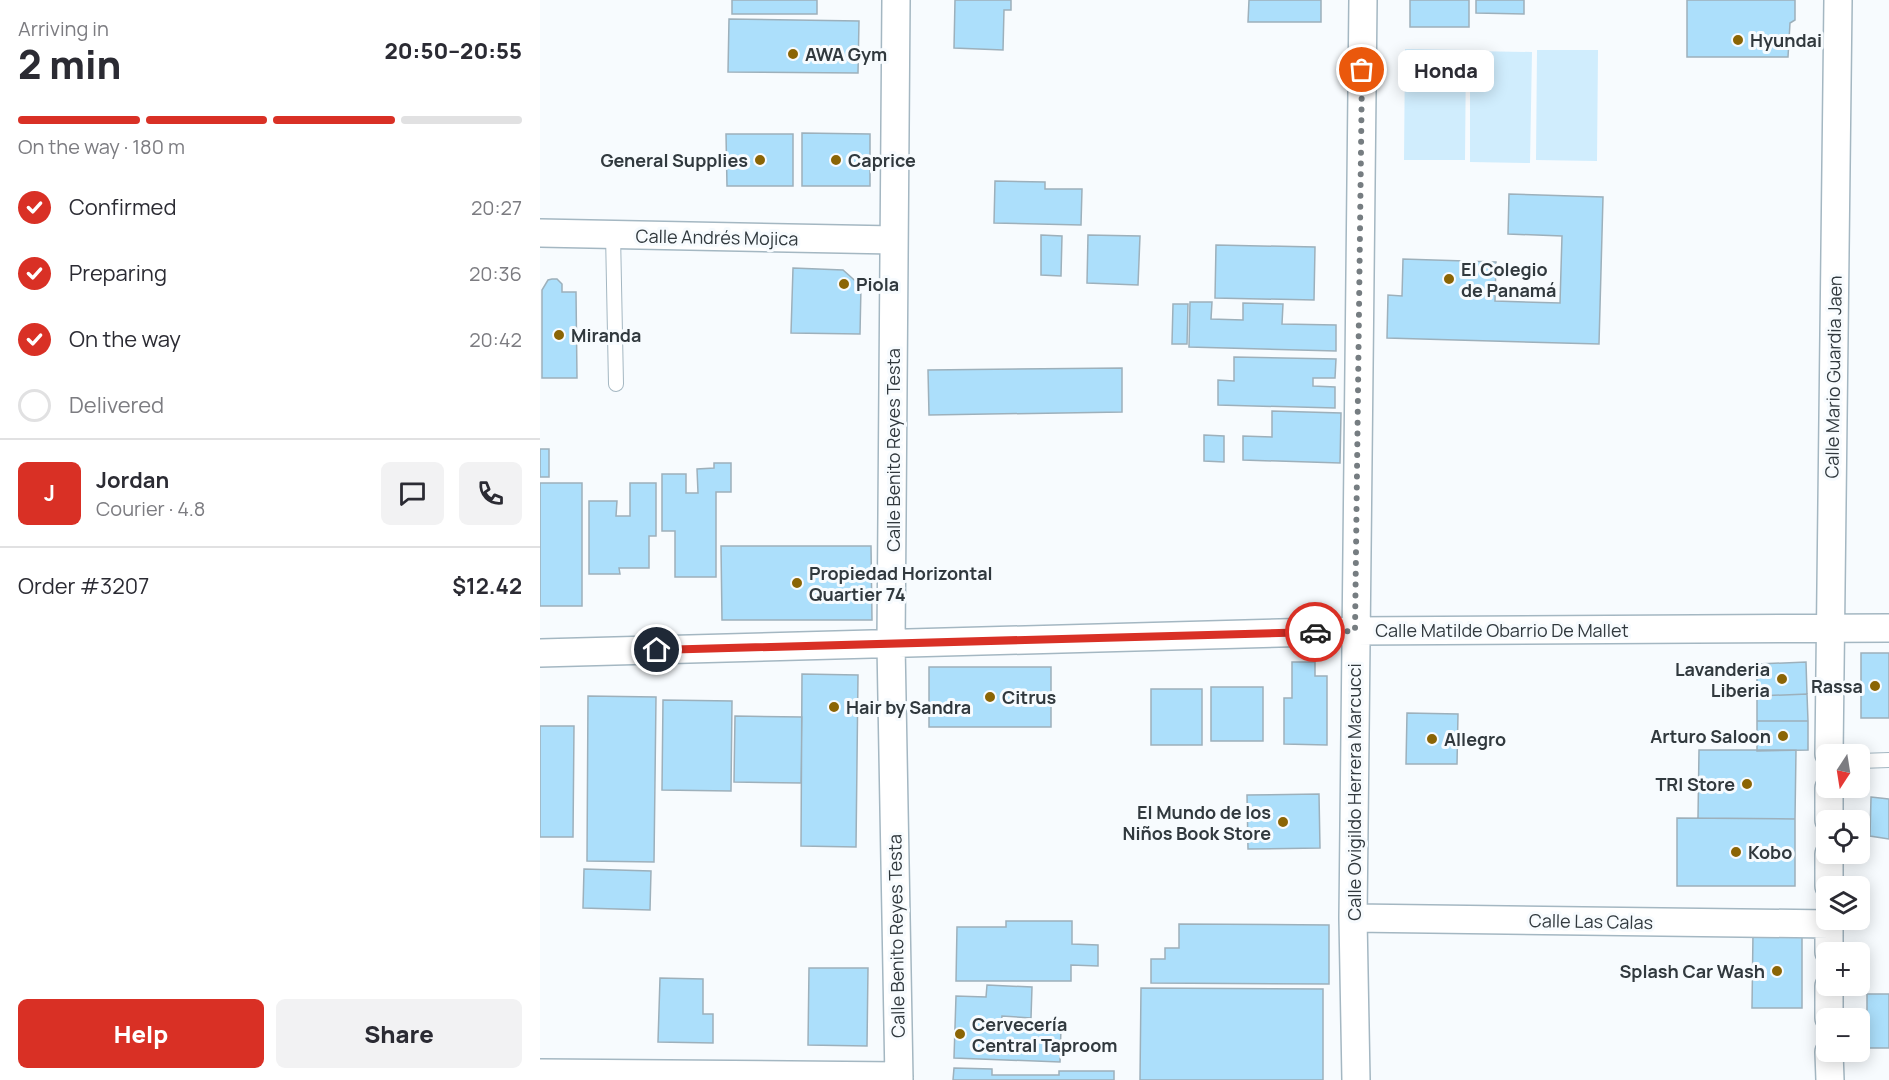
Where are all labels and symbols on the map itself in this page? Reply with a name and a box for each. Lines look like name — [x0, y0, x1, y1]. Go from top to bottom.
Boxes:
place label: Hyundai — [1750, 28, 1822, 52]
marker: Hyundai — [1731, 33, 1745, 47]
place label: AWA Gym — [805, 42, 887, 66]
pin — [1336, 44, 1387, 95]
marker: AWA Gym — [786, 47, 800, 61]
callout: Honda — [1398, 49, 1494, 91]
place label: General Supplies — [600, 148, 748, 172]
place label: Caprice — [848, 148, 916, 172]
marker: General Supplies — [753, 153, 767, 167]
marker: Caprice — [829, 153, 843, 167]
street label: Calle Andrés Mojica — [636, 224, 798, 250]
place label: El Colegio de Panamá — [1461, 257, 1556, 302]
place label: Piola — [856, 272, 899, 296]
marker: El Colegio de Panamá — [1442, 272, 1456, 286]
street label: Calle Mario Guardia Jaen — [1819, 275, 1847, 479]
marker: Piola — [837, 277, 851, 291]
place label: Miranda — [571, 323, 641, 347]
marker: Miranda — [552, 328, 566, 342]
street label: Calle Benito Reyes Testa — [881, 348, 905, 552]
place label: Propiedad Horizontal Quartier 74 — [809, 561, 993, 606]
marker: Propiedad Horizontal Quartier 74 — [790, 576, 804, 590]
courier — [1285, 602, 1345, 662]
street label: Calle Matilde Obarrio De Mallet — [1375, 618, 1629, 642]
pin — [631, 624, 682, 675]
place label: Lavanderia Liberia — [1675, 657, 1770, 702]
street label: Calle Ovigildo Herrera Marcucci — [1342, 663, 1366, 921]
marker: Lavanderia Liberia — [1775, 672, 1789, 686]
place label: Rassa — [1811, 674, 1863, 698]
marker: Rassa — [1868, 679, 1882, 693]
place label: Citrus — [1002, 685, 1057, 709]
marker: Citrus — [983, 690, 997, 704]
place label: Hair by Sandra — [846, 695, 971, 719]
marker: Hair by Sandra — [827, 700, 841, 714]
place label: Arturo Saloon — [1650, 724, 1771, 748]
place label: Allegro — [1444, 727, 1506, 751]
marker: Arturo Saloon — [1776, 729, 1790, 743]
marker: Allegro — [1425, 732, 1439, 746]
north arrow — [1816, 744, 1870, 798]
place label: TRI Store — [1655, 772, 1735, 796]
marker: TRI Store — [1740, 777, 1754, 791]
place label: El Mundo de los Niños Book Store — [1123, 800, 1271, 845]
marker: El Mundo de los Niños Book Store — [1276, 815, 1290, 829]
street label: Calle Benito Reyes Testa — [882, 834, 910, 1038]
place label: Kobo — [1748, 840, 1792, 864]
marker: Kobo — [1729, 845, 1743, 859]
street label: Calle Las Calas — [1529, 908, 1653, 934]
place label: Splash Car Wash — [1619, 959, 1765, 983]
marker: Splash Car Wash — [1770, 964, 1784, 978]
place label: Cervecería Central Taproom — [972, 1012, 1117, 1057]
marker: Cervecería Central Taproom — [953, 1027, 967, 1041]

